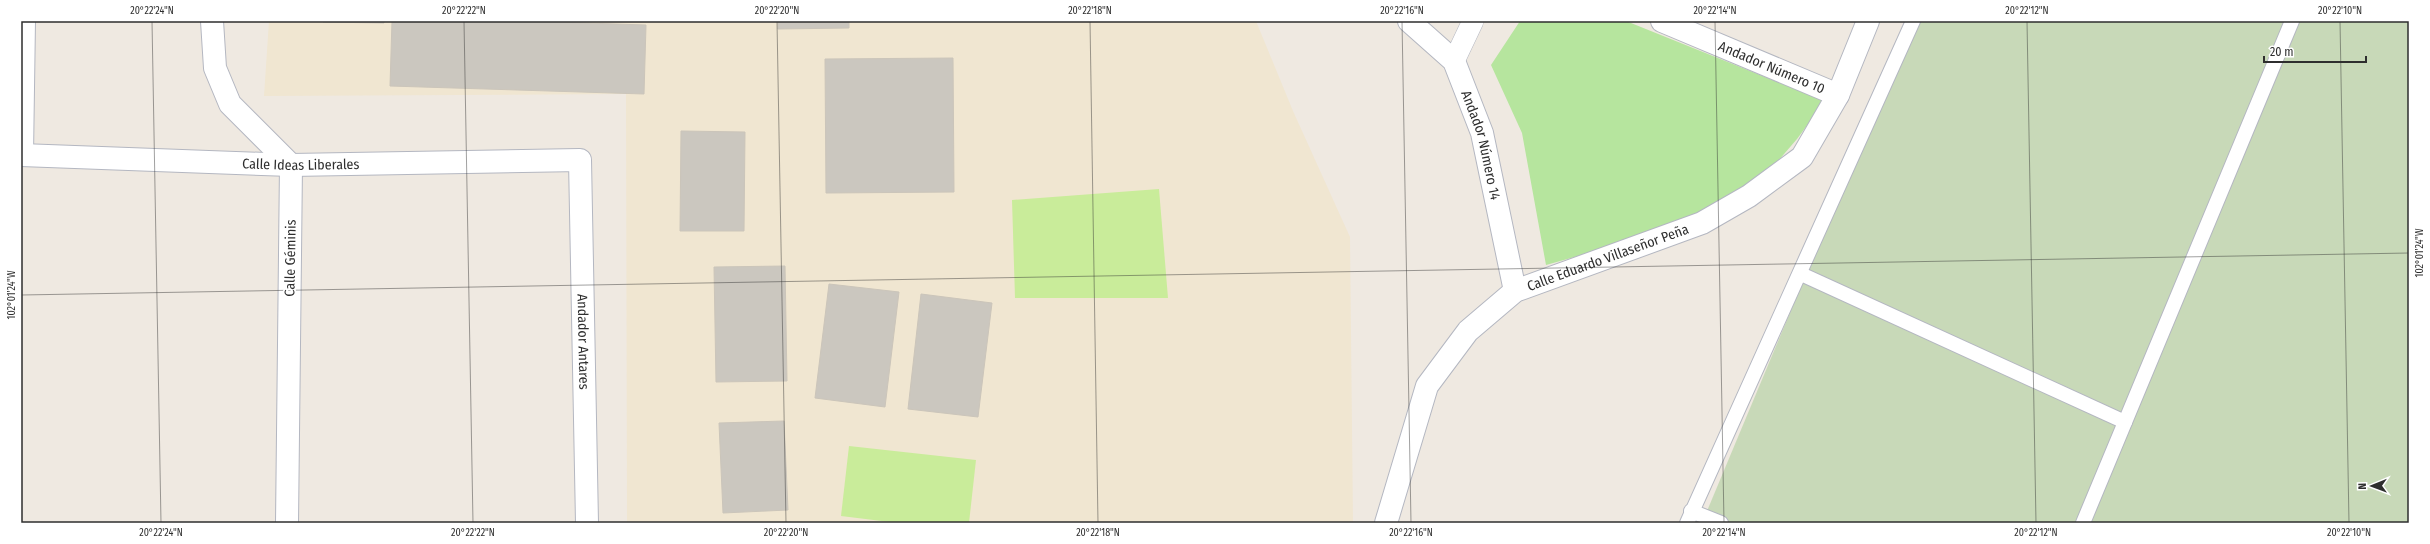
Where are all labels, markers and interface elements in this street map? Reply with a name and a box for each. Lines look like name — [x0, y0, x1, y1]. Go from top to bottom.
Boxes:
text: 20°22'24"N — [130, 5, 174, 17]
text: 20°22'22"N — [442, 5, 486, 17]
text: 20°22'20"N — [755, 5, 799, 17]
text: 20°22'18"N — [1068, 5, 1112, 17]
text: 20°22'16"N — [1380, 5, 1424, 17]
text: 20°22'14"N — [1693, 5, 1737, 17]
text: 20°22'12"N — [2005, 5, 2049, 17]
text: 20°22'10"N — [2318, 5, 2362, 17]
street label: Andador Número 10 — [1716, 38, 1827, 97]
scale bar — [2264, 38, 2366, 64]
text: 20 m — [2270, 45, 2294, 59]
street label: Andador Número 14 — [1457, 88, 1504, 202]
street label: Calle Ideas Liberales — [242, 155, 360, 174]
street label: Calle Géminis — [281, 219, 300, 297]
street label: Calle Eduardo Villaseñor Peña — [1525, 221, 1691, 295]
text: 102°01'24"W — [2414, 228, 2426, 277]
text: 102°01'24"W — [6, 270, 18, 319]
street label: Andador Antares — [574, 294, 592, 390]
north arrow — [2352, 466, 2392, 506]
text: N — [2356, 483, 2369, 490]
text: 20°22'24"N — [139, 527, 183, 539]
text: 20°22'22"N — [451, 527, 495, 539]
text: 20°22'20"N — [764, 527, 808, 539]
text: 20°22'18"N — [1076, 527, 1120, 539]
text: 20°22'16"N — [1389, 527, 1433, 539]
text: 20°22'14"N — [1702, 527, 1746, 539]
text: 20°22'12"N — [2014, 527, 2058, 539]
text: 20°22'10"N — [2327, 527, 2371, 539]

